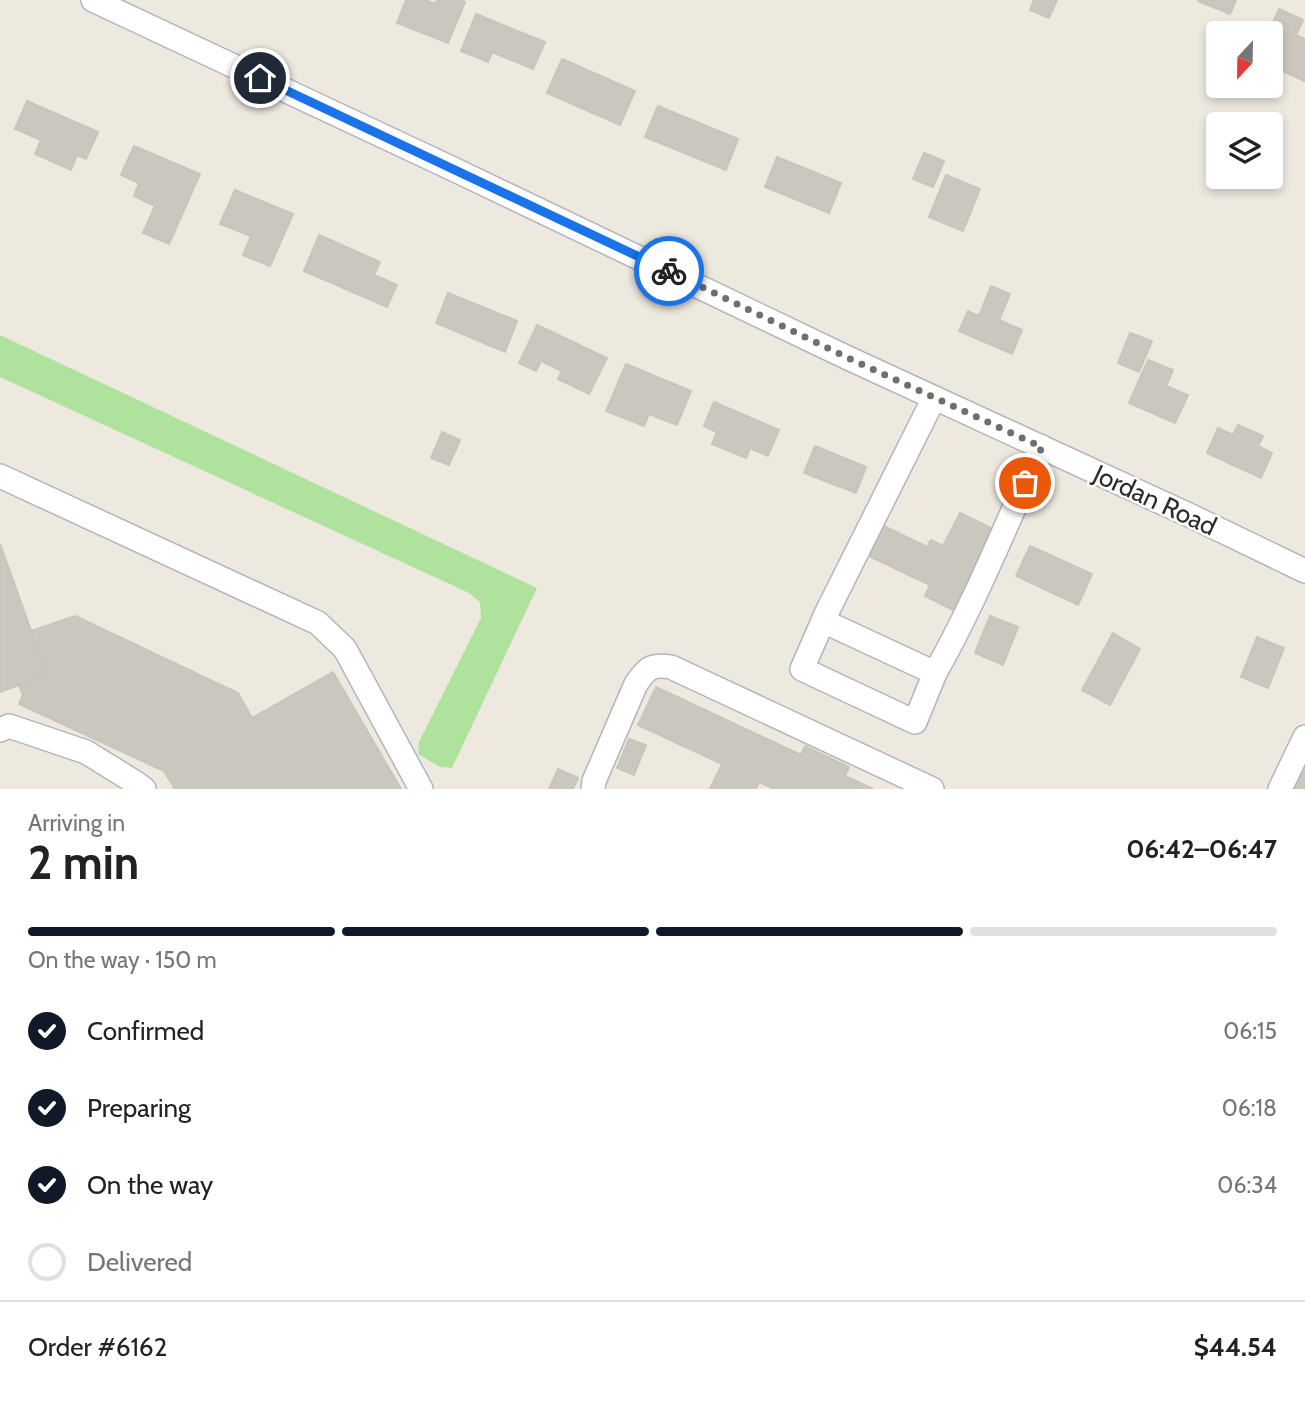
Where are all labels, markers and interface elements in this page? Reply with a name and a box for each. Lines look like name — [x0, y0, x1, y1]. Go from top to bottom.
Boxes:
north arrow — [1206, 21, 1283, 98]
map controls — [1206, 21, 1283, 189]
pin — [230, 48, 290, 108]
icon: home — [241, 59, 279, 97]
button: layers — [1206, 112, 1283, 189]
courier — [634, 236, 704, 306]
icon: bike — [650, 252, 688, 290]
pin — [995, 453, 1055, 513]
street label: Jordan Road — [1087, 457, 1222, 542]
icon: bag — [1006, 464, 1044, 502]
text: Arriving in — [28, 809, 125, 837]
text: 06:42–06:47 — [1126, 833, 1277, 865]
text: 2 min — [28, 835, 139, 891]
text: On the way · 150 m — [28, 946, 217, 974]
icon: check — [28, 1012, 66, 1050]
text: Confirmed — [87, 1015, 204, 1047]
text: 06:15 — [1223, 1017, 1277, 1045]
icon: check — [28, 1089, 66, 1127]
text: Preparing — [87, 1092, 191, 1124]
text: 06:18 — [1222, 1094, 1277, 1122]
icon: check — [28, 1166, 66, 1204]
text: On the way — [87, 1169, 213, 1201]
text: 06:34 — [1217, 1171, 1277, 1199]
text: Delivered — [87, 1246, 192, 1278]
text: Order #6162 — [28, 1331, 167, 1363]
text: $44.54 — [1194, 1331, 1277, 1363]

